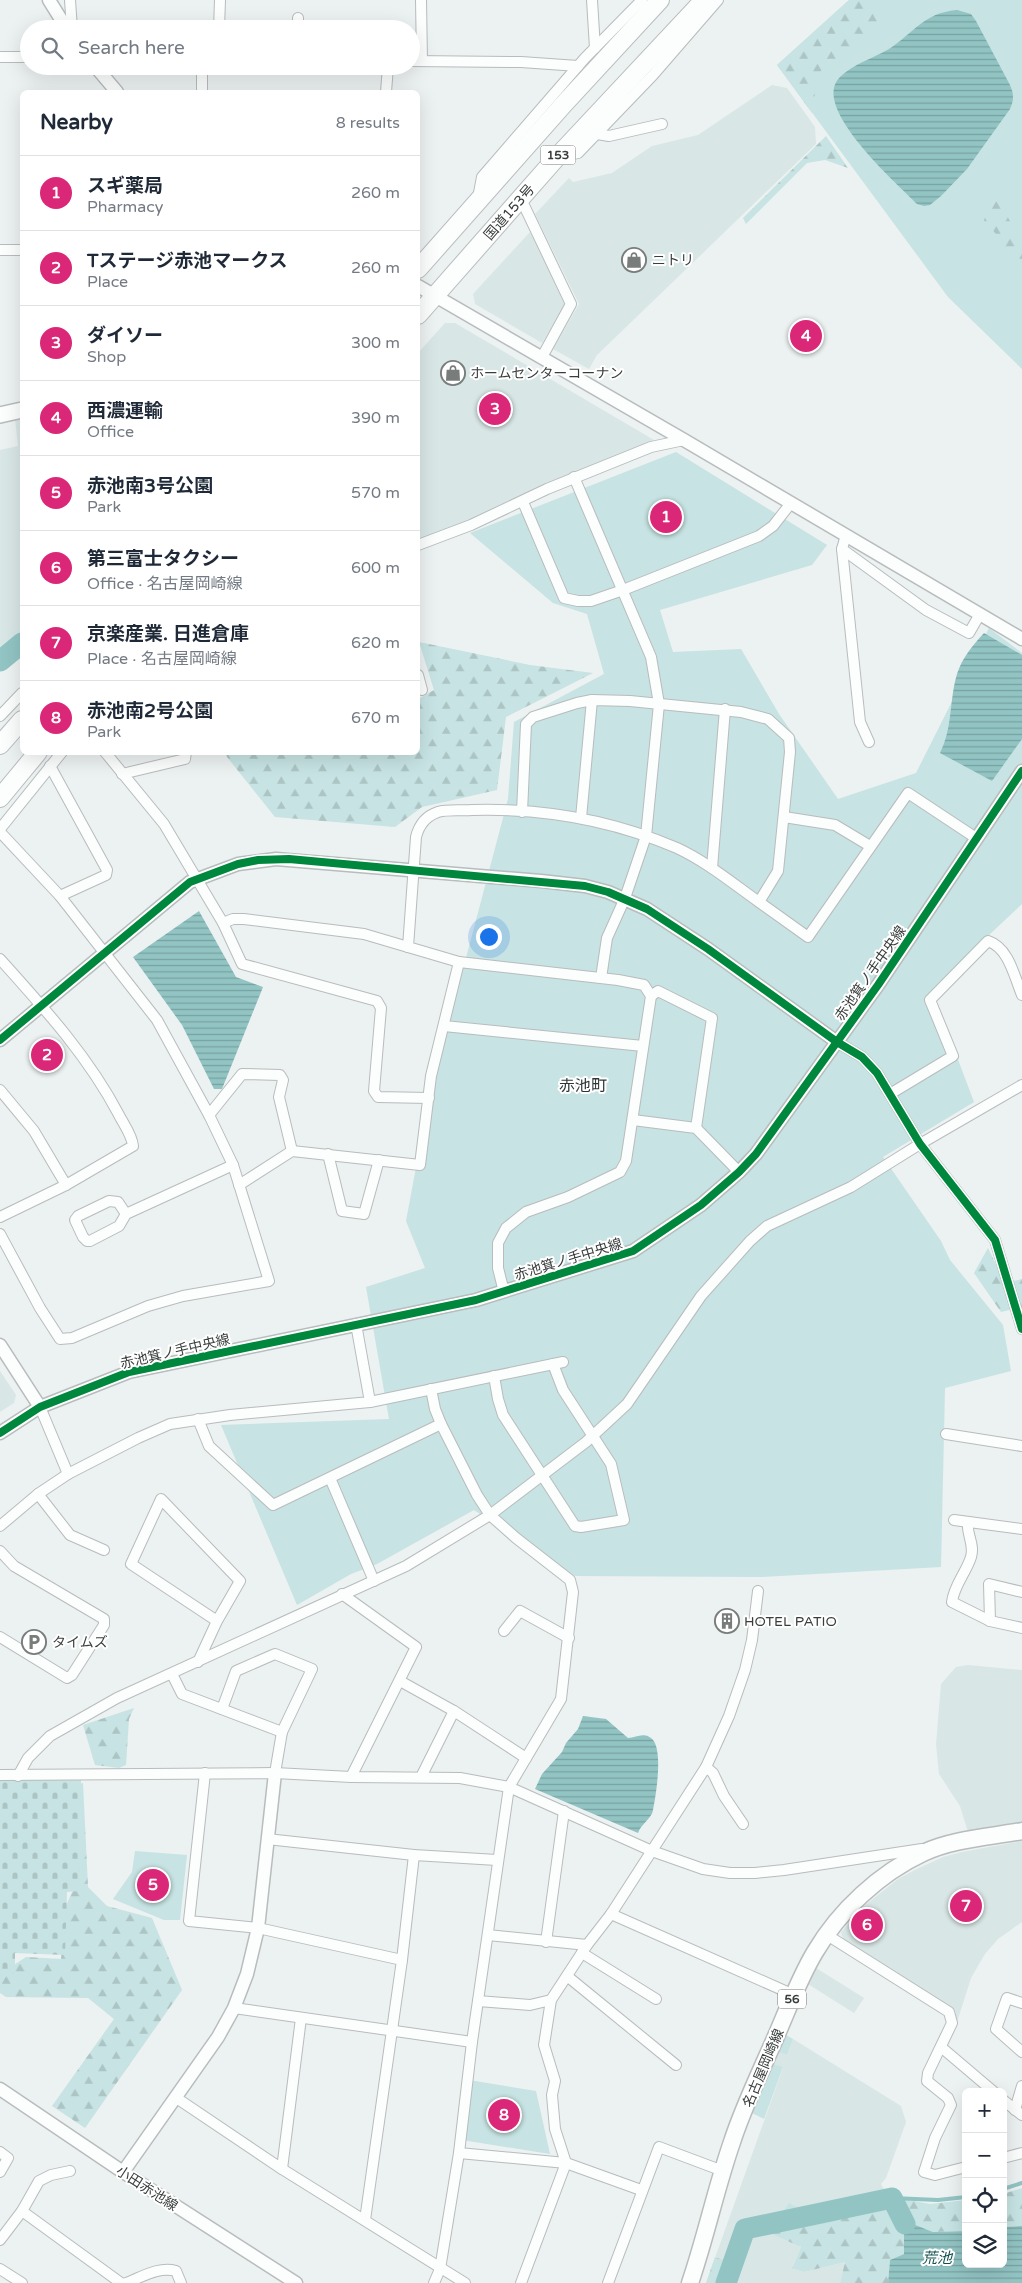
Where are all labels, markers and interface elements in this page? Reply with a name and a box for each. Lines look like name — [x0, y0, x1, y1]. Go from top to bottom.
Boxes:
search box — [20, 20, 420, 75]
icon: search — [38, 34, 66, 62]
text: Search here — [78, 37, 185, 59]
text: Nearby — [40, 110, 113, 135]
text: 8 results — [336, 113, 400, 133]
road number: 153 — [540, 146, 576, 164]
text: スギ薬局 — [87, 175, 163, 197]
street label: 国道153号 — [481, 181, 538, 244]
text: 1 — [51, 183, 61, 203]
text: 260 m — [351, 183, 400, 203]
text: Pharmacy — [87, 197, 163, 217]
shop icon: ニトリ — [621, 247, 647, 273]
text: Tステージ赤池マークス — [87, 250, 288, 272]
place label: ニトリ — [652, 252, 694, 269]
text: 2 — [51, 258, 61, 278]
text: 260 m — [351, 258, 400, 278]
text: Place — [87, 272, 128, 292]
pin: 4 — [790, 317, 822, 355]
text: ダイソー — [87, 325, 163, 347]
text: 3 — [51, 333, 61, 353]
text: 300 m — [351, 333, 400, 353]
text: Shop — [87, 347, 126, 367]
shop icon: ホームセンターコーナン — [440, 360, 466, 386]
place label: ホームセンターコーナン — [470, 365, 624, 382]
pin: 3 — [479, 390, 511, 428]
text: 西濃運輸 — [87, 400, 163, 422]
text: 4 — [51, 408, 61, 428]
text: 390 m — [351, 408, 400, 428]
text: Office — [87, 422, 134, 442]
text: 赤池南3号公園 — [87, 475, 213, 497]
text: 5 — [51, 483, 61, 503]
text: 570 m — [351, 483, 400, 503]
text: Park — [87, 497, 121, 517]
pin: 1 — [650, 498, 682, 536]
text: 第三富士タクシー — [87, 548, 239, 570]
text: 6 — [51, 558, 61, 578]
text: 600 m — [351, 558, 400, 578]
text: Office · 名古屋岡崎線 — [87, 574, 243, 594]
text: 京楽産業. 日進倉庫 — [87, 623, 249, 645]
text: 7 — [51, 633, 61, 653]
text: 620 m — [351, 633, 400, 653]
text: Place · 名古屋岡崎線 — [87, 649, 237, 669]
text: 赤池南2号公園 — [87, 700, 213, 722]
text: 8 — [51, 708, 61, 728]
text: 670 m — [351, 708, 400, 728]
text: Park — [87, 722, 121, 742]
street label: 赤池箕ノ手中央線 — [831, 923, 909, 1024]
your location — [476, 924, 502, 950]
pin: 2 — [31, 1036, 63, 1074]
district label: 赤池町 — [559, 1076, 607, 1096]
street label: 赤池箕ノ手中央線 — [512, 1235, 624, 1284]
street label: 赤池箕ノ手中央線 — [119, 1331, 232, 1372]
building icon: HOTEL PATIO — [714, 1608, 740, 1634]
place label: HOTEL PATIO — [744, 1613, 837, 1630]
parking icon: タイムズ — [21, 1629, 47, 1655]
place label: タイムズ — [52, 1634, 108, 1651]
pin: 5 — [137, 1866, 169, 1904]
pin: 7 — [950, 1887, 982, 1925]
pin: 6 — [851, 1906, 883, 1944]
road number: 56 — [778, 1990, 806, 2008]
street label: 名古屋岡崎線 — [739, 2026, 788, 2110]
map controls — [962, 2088, 1007, 2268]
button: + — [962, 2088, 1007, 2133]
pin: 8 — [488, 2096, 520, 2134]
button: − — [962, 2133, 1007, 2178]
street label: 小田赤池線 — [113, 2162, 181, 2215]
button: locate — [962, 2178, 1007, 2223]
button: layers — [962, 2223, 1007, 2268]
water label: 荒池 — [922, 2249, 954, 2267]

